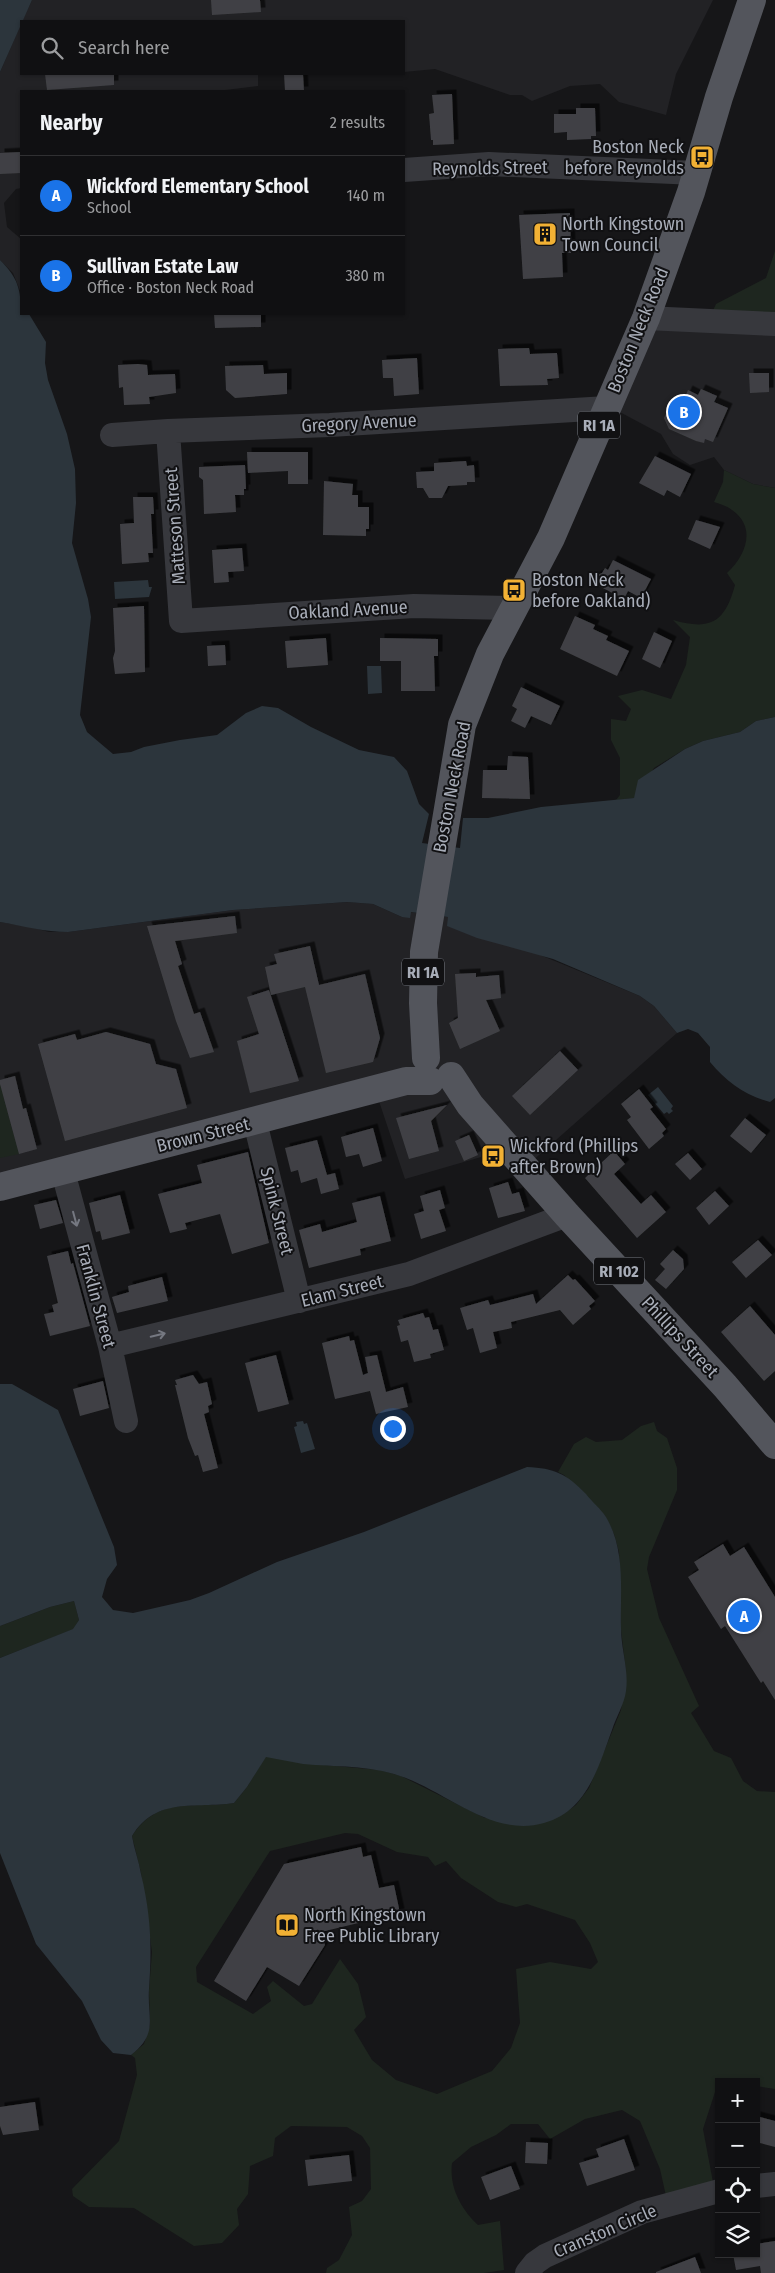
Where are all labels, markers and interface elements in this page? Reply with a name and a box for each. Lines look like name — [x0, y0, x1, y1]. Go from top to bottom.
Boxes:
search box — [20, 20, 405, 75]
icon: search — [38, 34, 66, 62]
text: Search here — [78, 36, 170, 59]
text: Nearby — [40, 110, 102, 136]
text: 2 results — [330, 113, 385, 132]
place label: Boston Neck before Reynolds — [564, 136, 685, 179]
bus stop icon: Boston Neck before Reynolds — [689, 144, 715, 170]
street label: Reynolds Street — [432, 156, 548, 180]
text: Wickford Elementary School — [87, 175, 309, 198]
text: A — [52, 186, 60, 205]
text: 140 m — [347, 186, 385, 205]
text: School — [87, 198, 131, 217]
place label: North Kingstown Town Council — [562, 213, 684, 256]
building icon: North Kingstown Town Council — [532, 221, 558, 247]
text: Sullivan Estate Law — [87, 255, 238, 278]
street label: Boston Neck Road — [603, 264, 673, 396]
text: B — [52, 266, 60, 285]
text: 380 m — [345, 266, 385, 285]
text: Office · Boston Neck Road — [87, 278, 254, 297]
pin: B — [668, 393, 700, 431]
street label: Gregory Avenue — [301, 409, 417, 437]
road number: RI 1A — [578, 412, 620, 438]
street label: Matteson Street — [160, 467, 190, 585]
place label: Boston Neck before Oakland) — [532, 569, 650, 612]
bus stop icon: Boston Neck before Oakland) — [501, 577, 527, 603]
street label: Oakland Avenue — [288, 596, 408, 624]
street label: Boston Neck Road — [428, 719, 476, 855]
road number: RI 1A — [402, 959, 444, 986]
street label: Brown Street — [154, 1113, 252, 1157]
place label: Wickford (Phillips after Brown) — [510, 1135, 639, 1178]
bus stop icon: Wickford (Phillips after Brown) — [480, 1143, 506, 1169]
street label: Spink Street — [256, 1165, 299, 1257]
one-way arrow — [71, 1210, 80, 1226]
street label: Franklin Street — [72, 1242, 120, 1351]
road number: RI 102 — [594, 1258, 644, 1284]
street label: Elam Street — [299, 1270, 386, 1312]
street label: Phillips Street — [637, 1292, 723, 1382]
one-way arrow — [149, 1330, 165, 1339]
your location — [380, 1416, 406, 1442]
pin: A — [728, 1597, 760, 1635]
place label: North Kingstown Free Public Library — [304, 1904, 439, 1947]
library icon: North Kingstown Free Public Library — [274, 1912, 300, 1938]
map controls — [715, 2078, 760, 2258]
button: + — [715, 2078, 760, 2123]
button: − — [715, 2123, 760, 2168]
button: locate — [715, 2168, 760, 2213]
street label: Cranston Circle — [550, 2199, 660, 2263]
button: layers — [715, 2213, 760, 2258]

